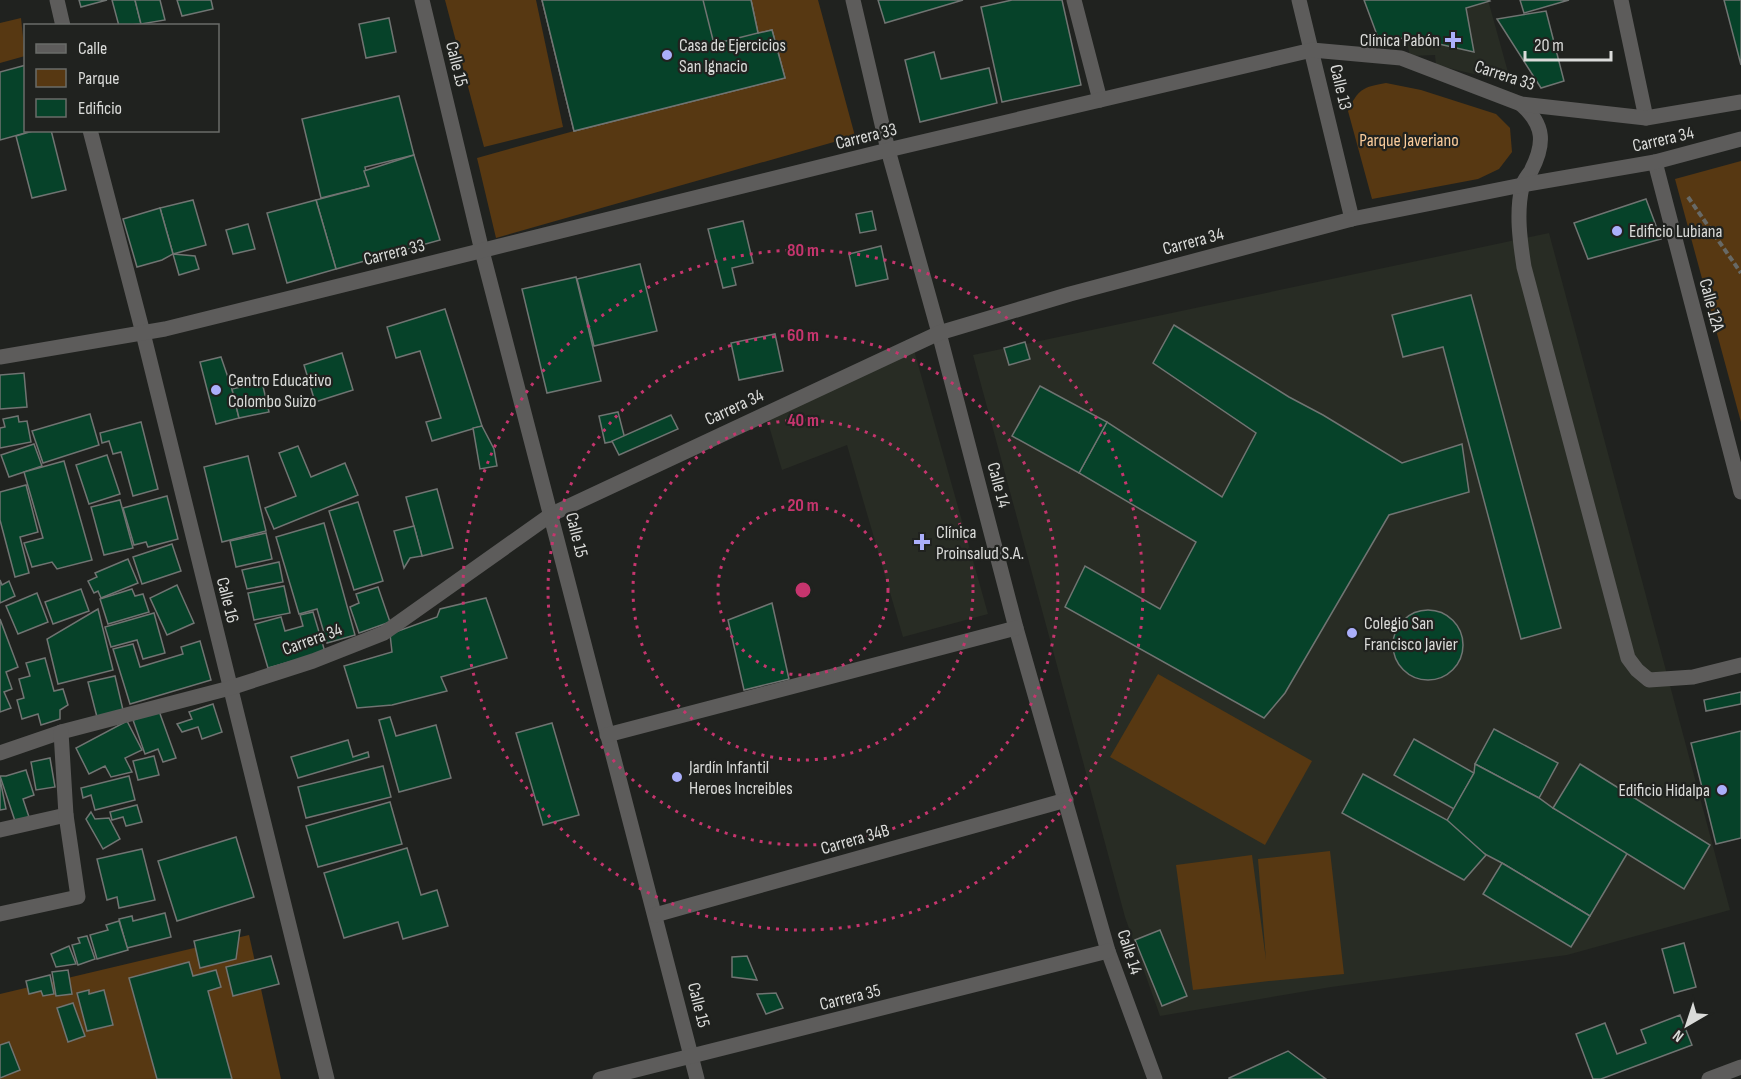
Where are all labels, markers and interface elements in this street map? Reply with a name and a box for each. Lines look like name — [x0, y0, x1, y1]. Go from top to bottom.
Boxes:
legend — [24, 24, 219, 132]
scale bar — [1525, 24, 1610, 62]
place label: Clínica Pabón — [1360, 30, 1440, 51]
marker: Clínica Pabón — [1444, 31, 1462, 49]
place label: Casa de Ejercicios San Ignacio — [679, 35, 786, 77]
text: 20 m — [1534, 35, 1564, 56]
text: Calle — [78, 38, 107, 59]
street label: Calle 15 — [441, 39, 472, 89]
marker: Casa de Ejercicios San Ignacio — [660, 48, 674, 62]
street label: Carrera 33 — [1472, 56, 1538, 95]
street label: Calle 13 — [1325, 62, 1356, 112]
text: Parque — [78, 68, 119, 89]
text: Edificio — [78, 98, 122, 119]
street label: Carrera 33 — [833, 119, 899, 154]
street label: Carrera 34 — [1630, 122, 1696, 157]
park label: Parque Javeriano — [1359, 130, 1459, 151]
place label: Edificio Lubiana — [1629, 221, 1723, 242]
street label: Carrera 34 — [1160, 223, 1226, 260]
marker: Edificio Lubiana — [1610, 224, 1624, 238]
street label: Carrera 33 — [361, 235, 427, 270]
text: 80 m — [787, 240, 819, 261]
street label: Calle 12A — [1694, 276, 1729, 334]
text: 60 m — [787, 325, 819, 346]
place label: Centro Educativo Colombo Suizo — [228, 370, 332, 412]
marker: Centro Educativo Colombo Suizo — [209, 383, 223, 397]
street label: Carrera 34 — [701, 385, 767, 430]
text: 40 m — [787, 410, 819, 431]
street label: Calle 14 — [982, 460, 1015, 511]
text: 20 m — [787, 495, 819, 516]
street label: Calle 15 — [561, 510, 592, 560]
place label: Clínica Proinsalud S.A. — [936, 522, 1024, 564]
marker: Clínica Proinsalud S.A. — [913, 533, 931, 551]
street label: Calle 16 — [212, 575, 243, 625]
centre of rings — [793, 580, 813, 600]
place label: Colegio San Francisco Javier — [1364, 613, 1458, 655]
street label: Carrera 34 — [279, 619, 346, 660]
marker: Colegio San Francisco Javier — [1345, 626, 1359, 640]
place label: Jardín Infantil Heroes Increibles — [688, 757, 793, 799]
marker: Jardín Infantil Heroes Increibles — [670, 770, 684, 784]
place label: Edificio Hidalpa — [1618, 780, 1710, 801]
marker: Edificio Hidalpa — [1715, 783, 1729, 797]
street label: Carrera 34B — [818, 820, 892, 859]
street label: Calle 14 — [1112, 927, 1147, 978]
street label: Calle 15 — [683, 980, 714, 1030]
street label: Carrera 35 — [817, 980, 883, 1015]
north arrow — [1657, 995, 1717, 1055]
text: N — [1669, 1025, 1688, 1046]

